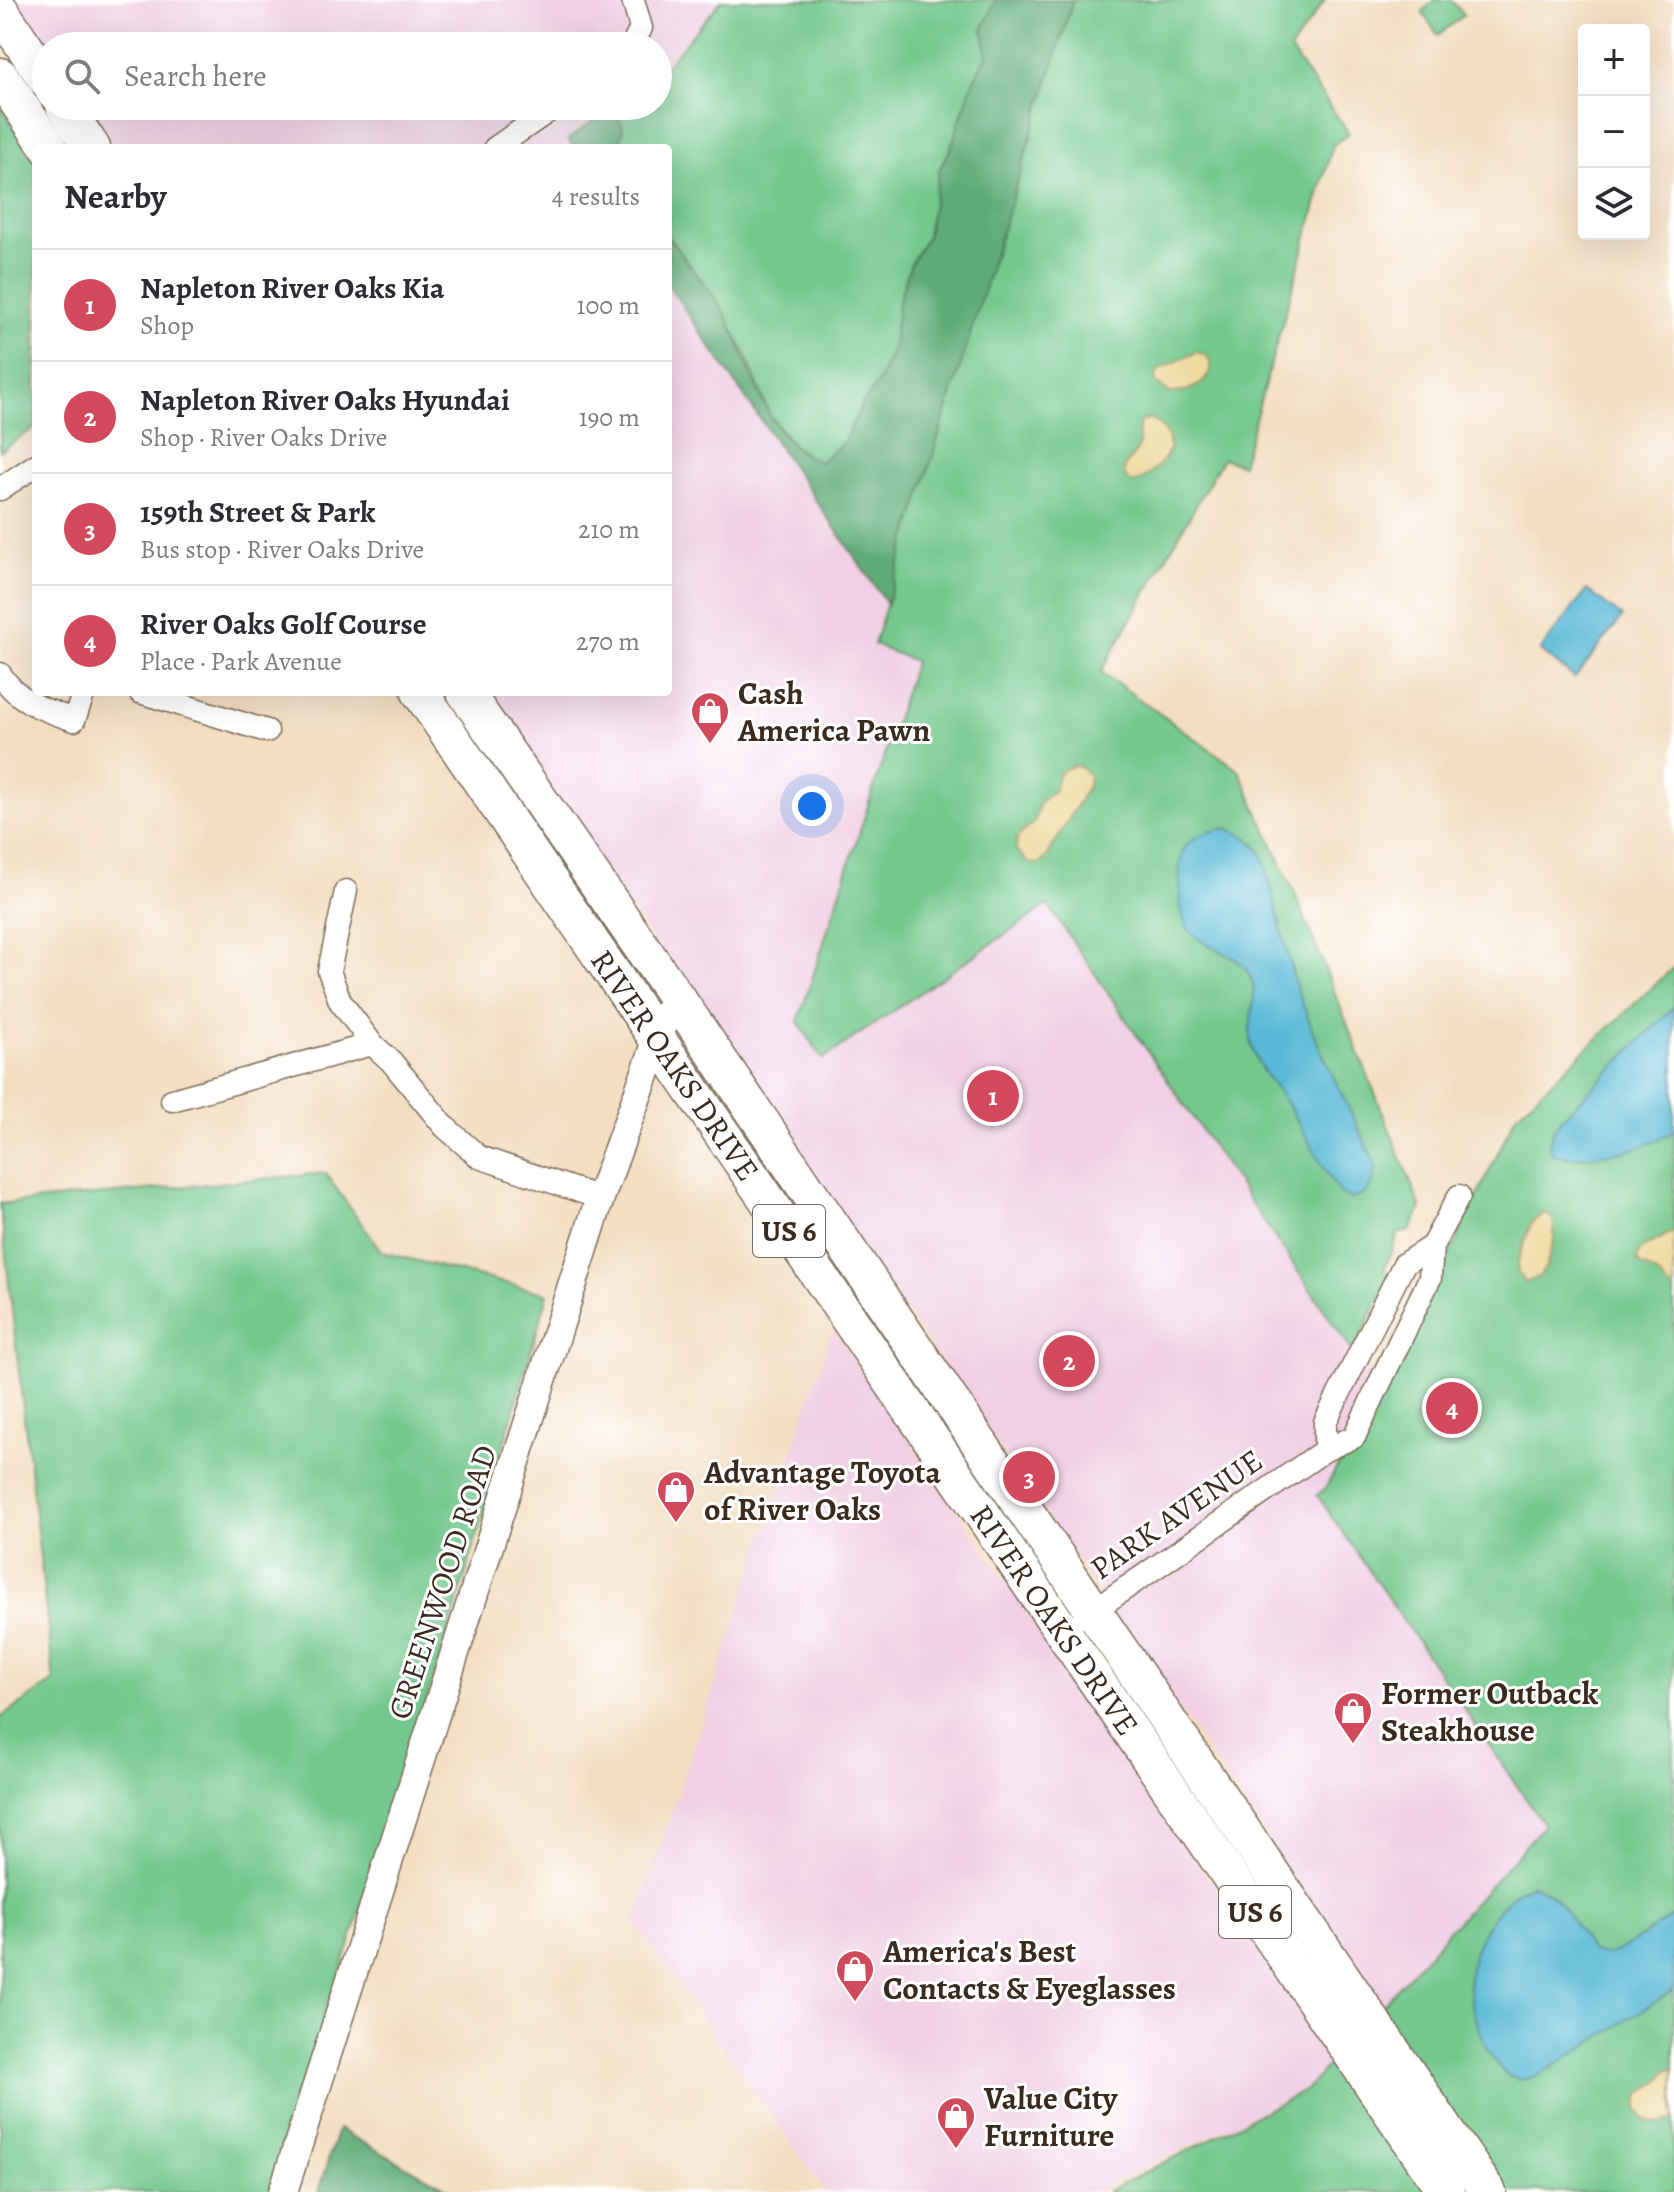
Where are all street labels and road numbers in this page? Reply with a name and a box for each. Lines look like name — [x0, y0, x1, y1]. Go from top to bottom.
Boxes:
street label: RIVER OAKS DRIVE — [580, 941, 770, 1190]
road number: US 6 — [753, 1205, 825, 1257]
street label: PARK AVENUE — [1081, 1438, 1271, 1590]
street label: GREENWOOD ROAD — [377, 1439, 507, 1725]
street label: RIVER OAKS DRIVE — [960, 1495, 1149, 1744]
road number: US 6 — [1219, 1886, 1291, 1938]

